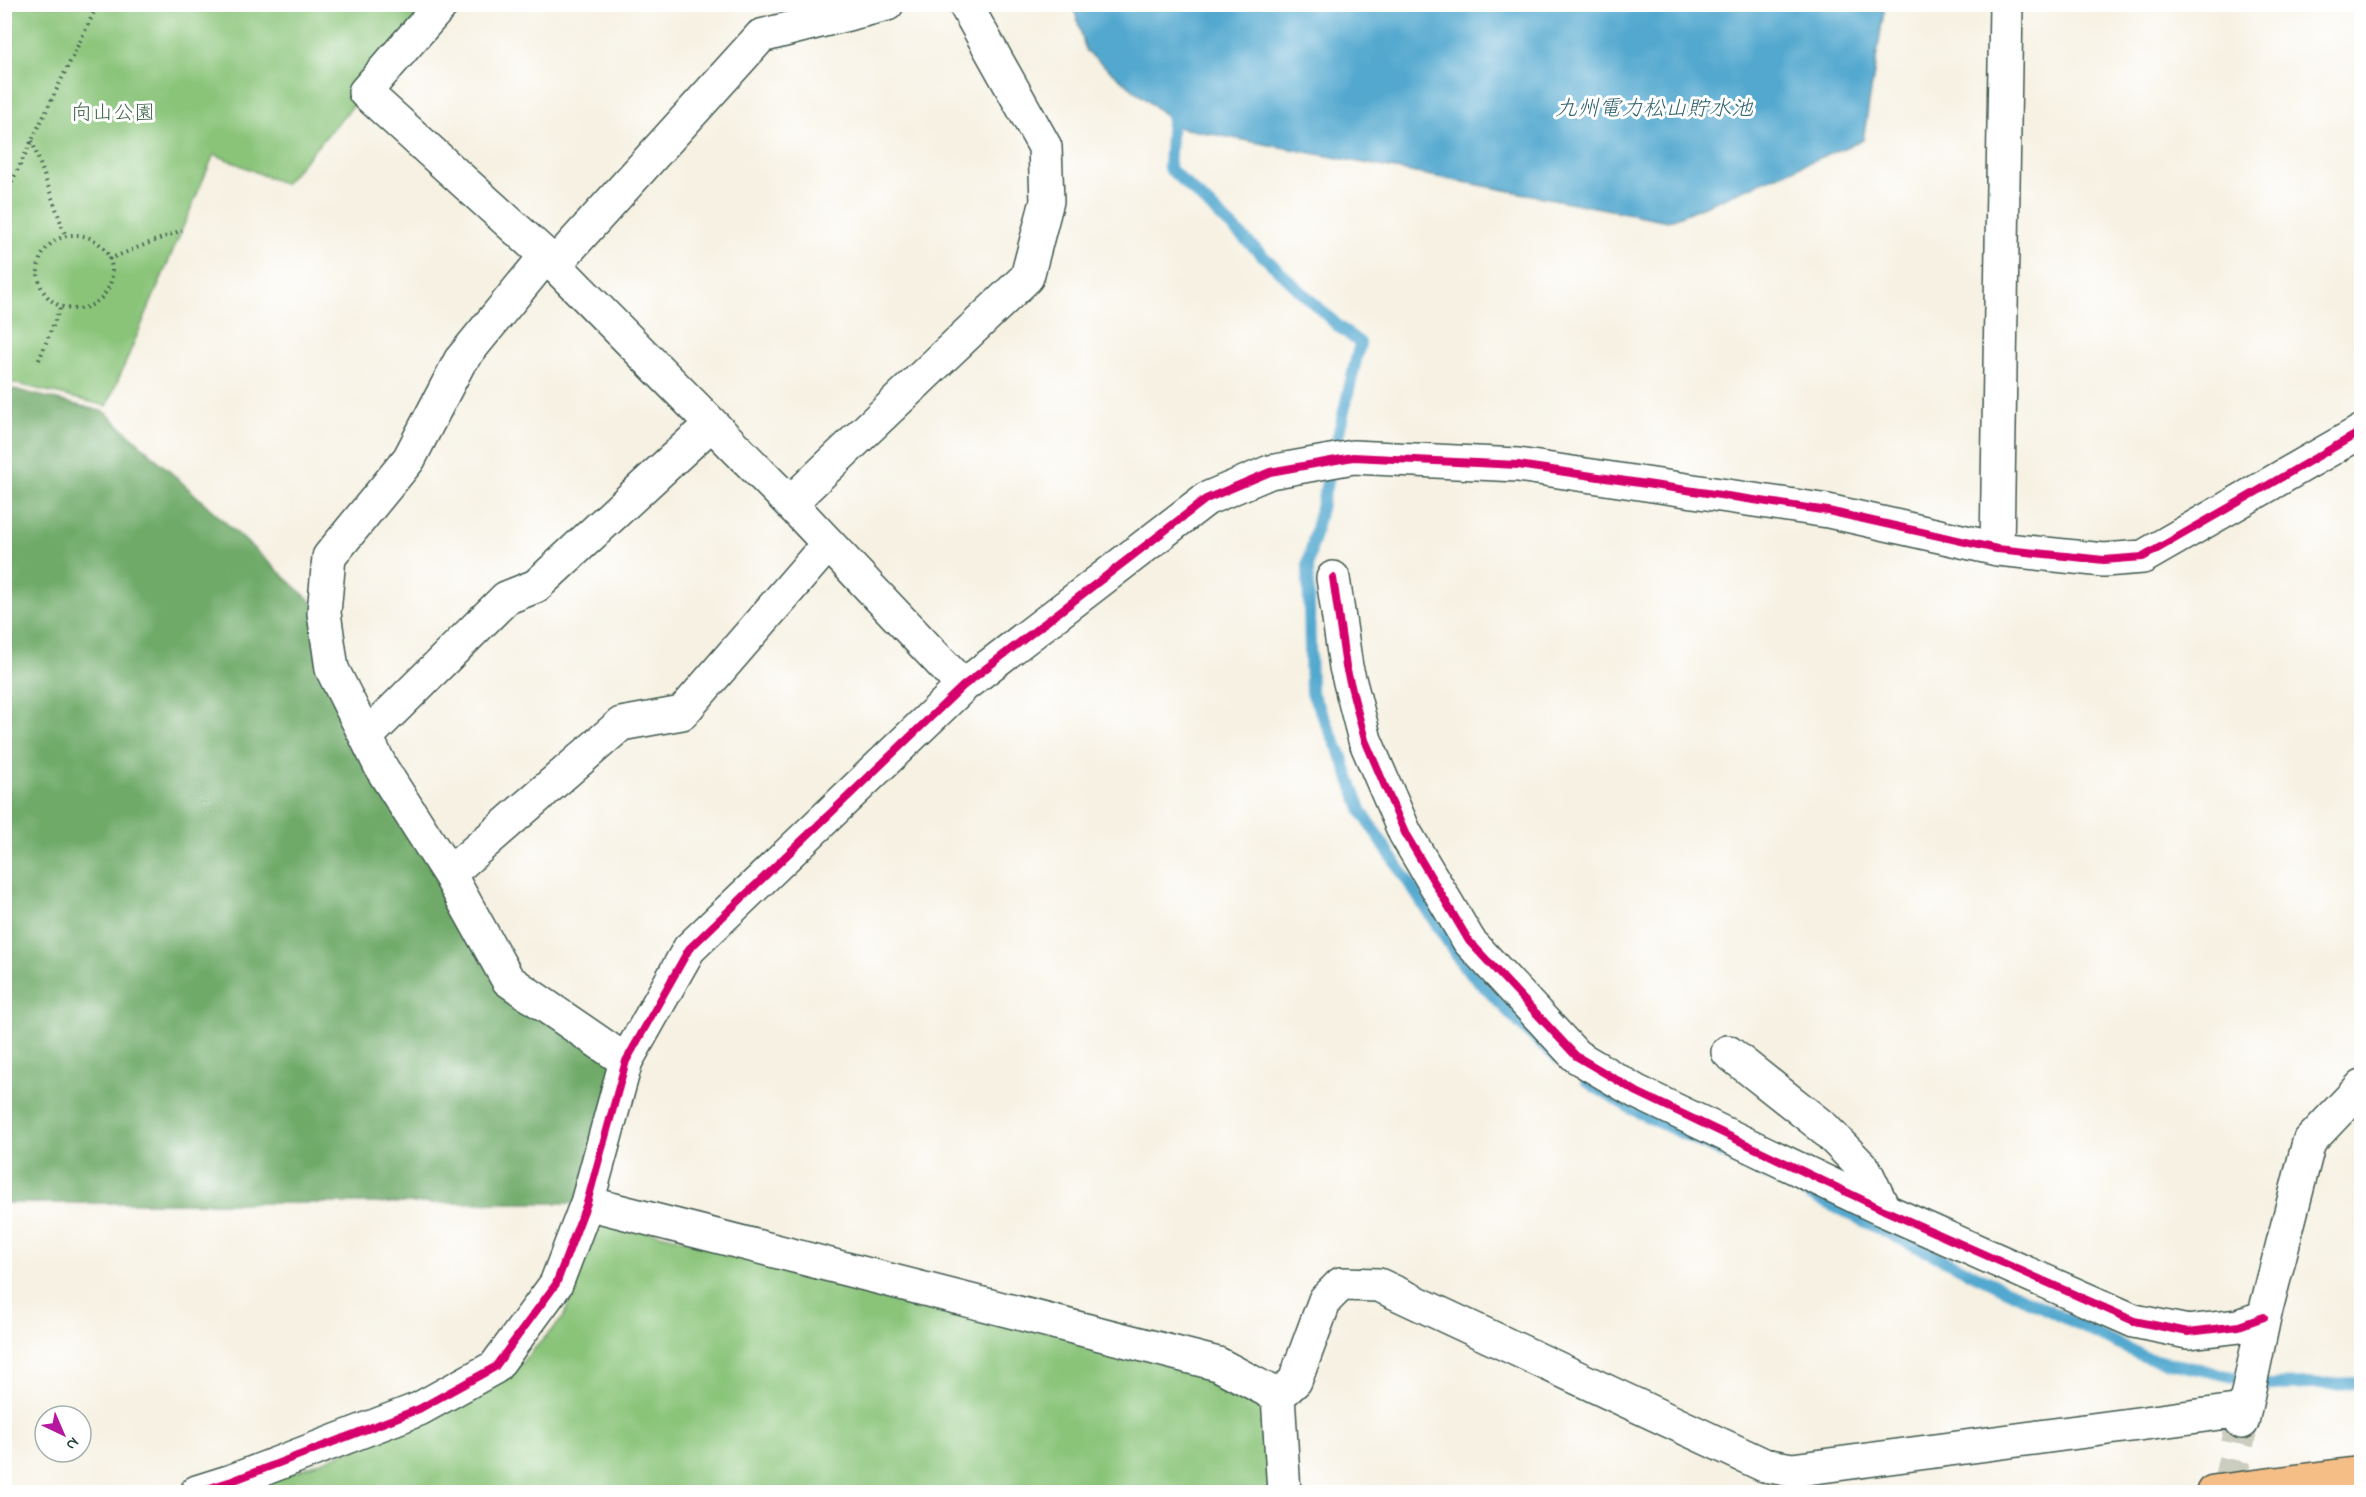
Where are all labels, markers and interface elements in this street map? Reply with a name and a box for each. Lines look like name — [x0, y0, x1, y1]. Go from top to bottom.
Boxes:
water label: 九州電力松山貯水池 — [1555, 94, 1754, 126]
park label: 向山公園 — [71, 99, 155, 129]
north arrow — [33, 1404, 93, 1464]
text: N — [60, 1431, 84, 1456]

